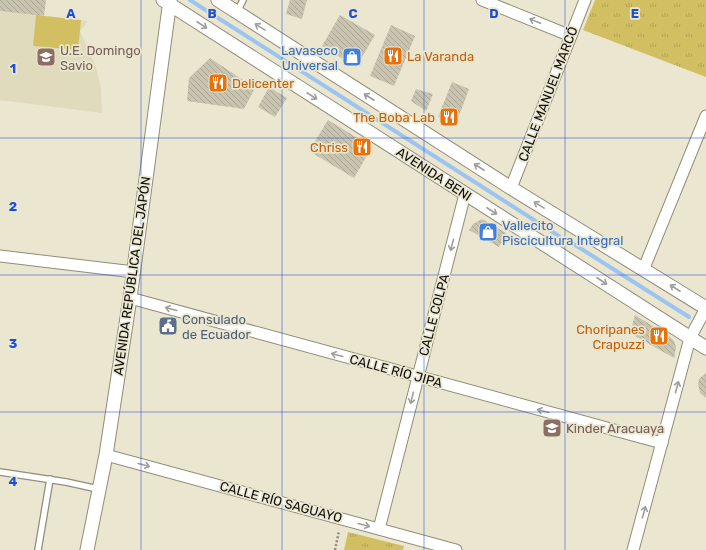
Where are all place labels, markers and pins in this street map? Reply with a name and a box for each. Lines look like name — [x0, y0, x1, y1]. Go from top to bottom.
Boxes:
place label: U.E. Domingo Savio — [60, 43, 141, 73]
place label: Lavaseco Universal — [281, 43, 338, 73]
restaurant icon: La Varanda — [382, 45, 404, 67]
school or university icon: U.E. Domingo Savio — [35, 46, 57, 68]
shop icon: Lavaseco Universal — [341, 46, 363, 68]
place label: La Varanda — [407, 49, 474, 64]
restaurant icon: Delicenter — [207, 72, 229, 94]
place label: Delicenter — [232, 76, 294, 91]
restaurant icon: The Boba Lab — [438, 106, 460, 128]
place label: The Boba Lab — [353, 110, 435, 125]
restaurant icon: Chriss — [351, 136, 373, 158]
place label: Chriss — [310, 140, 348, 155]
place label: Vallecito Piscicultura Integral — [502, 218, 623, 249]
shop icon: Vallecito Piscicultura Integral — [477, 221, 499, 243]
place label: Consulado de Ecuador — [182, 312, 250, 342]
public building icon: Consulado de Ecuador — [157, 315, 179, 337]
place label: Choripanes Crapuzzi — [576, 322, 645, 352]
restaurant icon: Choripanes Crapuzzi — [648, 325, 670, 347]
school or university icon: Kinder Aracuaya — [541, 417, 563, 439]
place label: Kinder Aracuaya — [566, 421, 664, 436]

